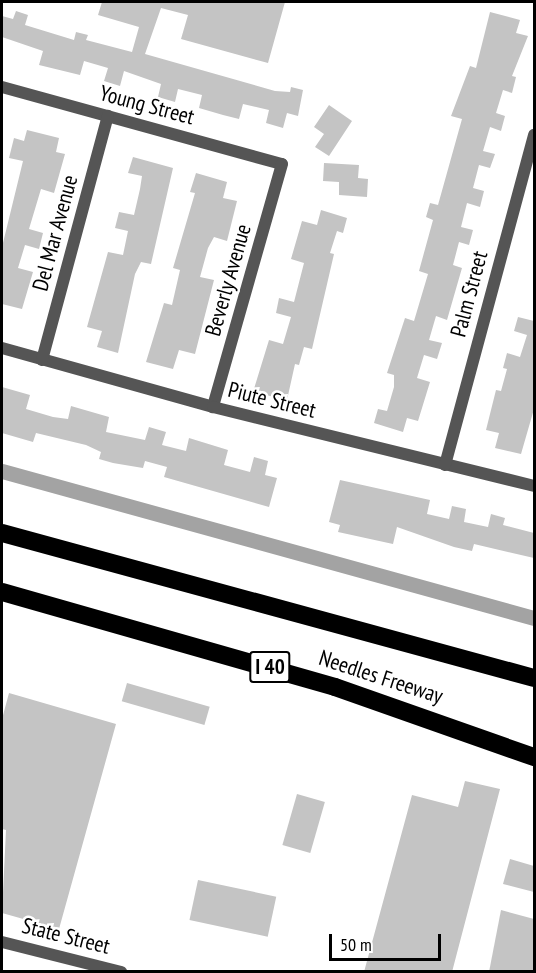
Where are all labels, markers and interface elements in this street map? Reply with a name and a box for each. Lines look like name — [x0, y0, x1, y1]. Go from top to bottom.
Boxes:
street label: Young Street — [97, 80, 197, 130]
street label: Del Mar Avenue — [27, 172, 83, 294]
street label: Beverly Avenue — [199, 220, 257, 340]
street label: Palm Street — [445, 248, 493, 340]
street label: Piute Street — [225, 376, 319, 424]
street label: Needles Freeway — [316, 645, 446, 709]
road number: I 40 — [249, 649, 291, 685]
street label: State Street — [19, 912, 113, 960]
scale bar — [332, 922, 444, 960]
text: 50 m — [340, 933, 372, 956]

